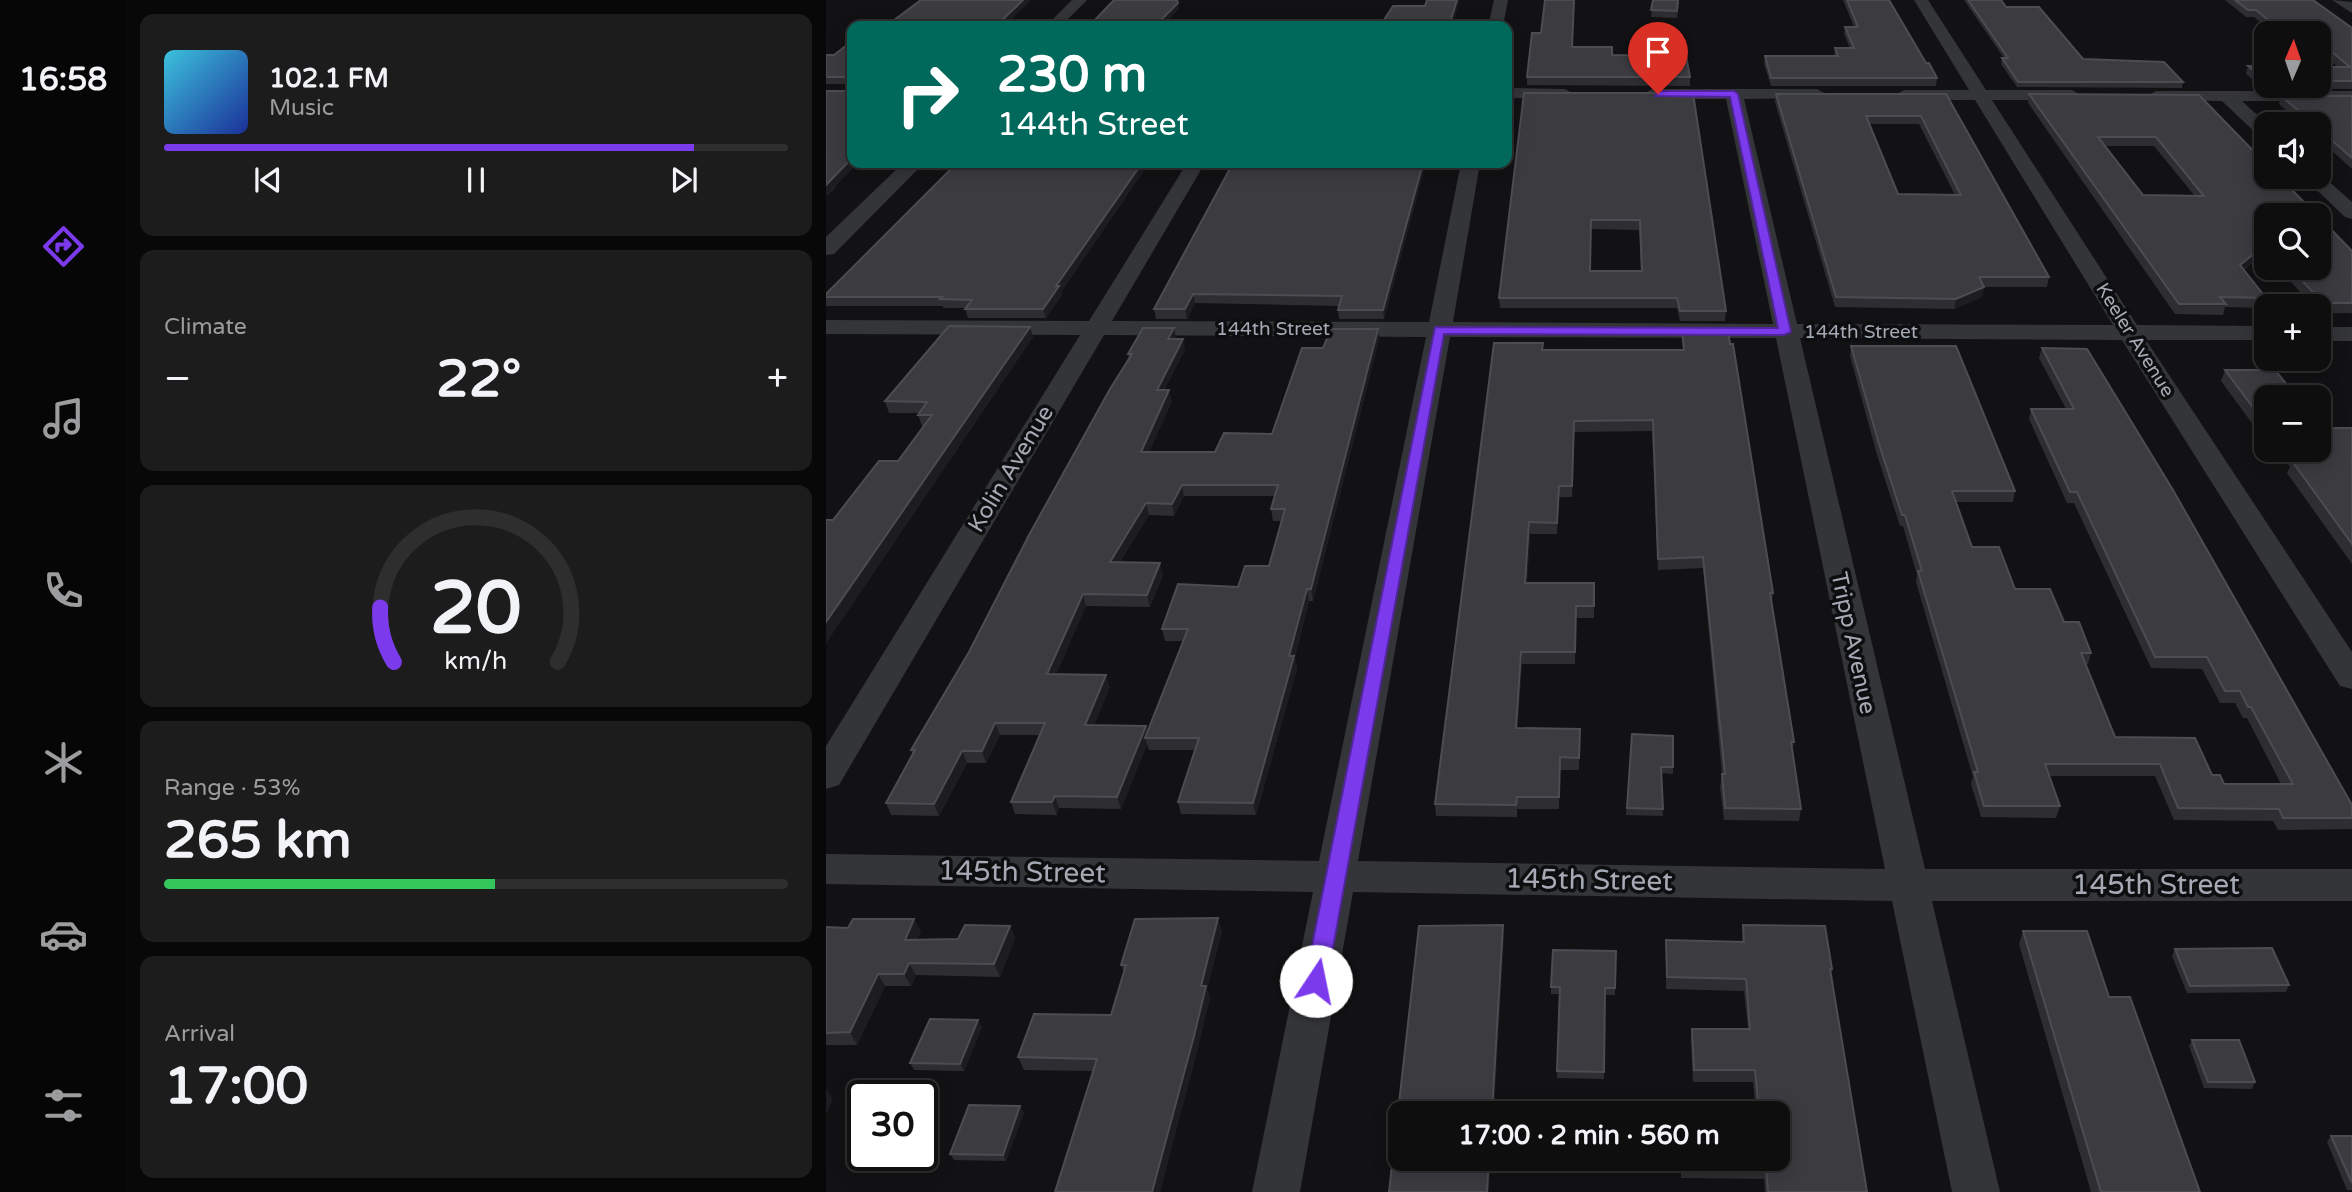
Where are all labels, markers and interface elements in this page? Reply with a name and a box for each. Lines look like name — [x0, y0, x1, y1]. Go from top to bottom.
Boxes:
north arrow — [2254, 21, 2331, 98]
map controls — [2254, 21, 2331, 462]
pin — [1628, 22, 1688, 94]
icon: arrive — [1639, 33, 1677, 71]
text: 230 m — [997, 46, 1147, 105]
icon: right — [882, 49, 973, 140]
text: 16:58 — [19, 61, 107, 99]
text: 102.1 FM — [269, 63, 389, 94]
text: Music — [269, 94, 334, 122]
text: 144th Street — [997, 106, 1189, 144]
button: sound — [2254, 112, 2331, 189]
icon: previous — [249, 161, 287, 199]
icon: pause — [457, 161, 495, 199]
icon: next — [665, 161, 703, 199]
button: search — [2254, 203, 2331, 280]
icon: directions — [39, 222, 88, 271]
street label: Keeler Avenue — [2091, 279, 2179, 401]
button: + — [2254, 294, 2331, 371]
text: Climate — [164, 313, 247, 341]
street label: 144th Street — [1216, 318, 1330, 340]
street label: 144th Street — [1804, 321, 1918, 343]
text: 22° — [436, 348, 521, 411]
text: − — [164, 356, 191, 402]
text: + — [767, 356, 788, 402]
button: − — [2254, 385, 2331, 462]
icon: music — [39, 394, 88, 443]
street label: Kolin Avenue — [962, 400, 1060, 538]
text: 20 — [430, 565, 522, 653]
icon: phone — [39, 566, 88, 615]
street label: Tripp Avenue — [1824, 569, 1882, 717]
text: km/h — [445, 646, 507, 676]
icon: climate — [39, 738, 88, 787]
text: Range · 53% — [164, 774, 300, 802]
text: 265 km — [164, 809, 352, 872]
street label: 145th Street — [938, 854, 1106, 890]
street label: 145th Street — [1505, 862, 1673, 898]
street label: 145th Street — [2072, 868, 2240, 902]
icon: car — [39, 910, 88, 959]
position arrow — [1279, 944, 1353, 1018]
text: Arrival — [164, 1020, 235, 1048]
text: 17:00 — [164, 1055, 308, 1118]
speed limit sign: 30 — [847, 1080, 938, 1171]
icon: filters — [39, 1081, 88, 1130]
text: 17:00 · 2 min · 560 m — [1458, 1120, 1720, 1151]

